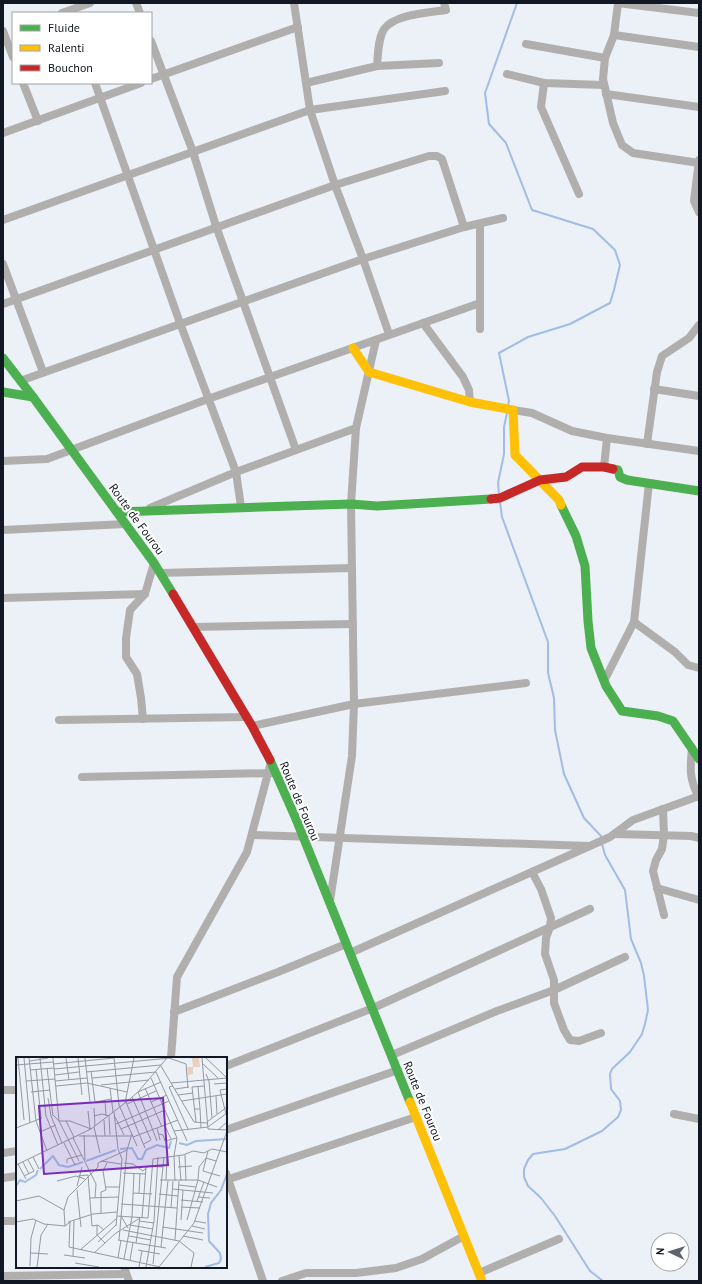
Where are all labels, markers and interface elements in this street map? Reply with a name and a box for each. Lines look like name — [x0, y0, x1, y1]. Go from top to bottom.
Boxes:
legend — [12, 12, 152, 84]
text: Fluide — [48, 20, 80, 35]
text: Ralenti — [48, 40, 84, 55]
text: Bouchon — [48, 60, 93, 75]
street label: Route de Fourou — [106, 480, 168, 558]
street label: Route de Fourou — [277, 759, 323, 843]
inset map — [16, 1057, 227, 1268]
street label: Route de Fourou — [400, 1059, 446, 1143]
north arrow — [650, 1232, 690, 1272]
text: N — [653, 1247, 667, 1255]

